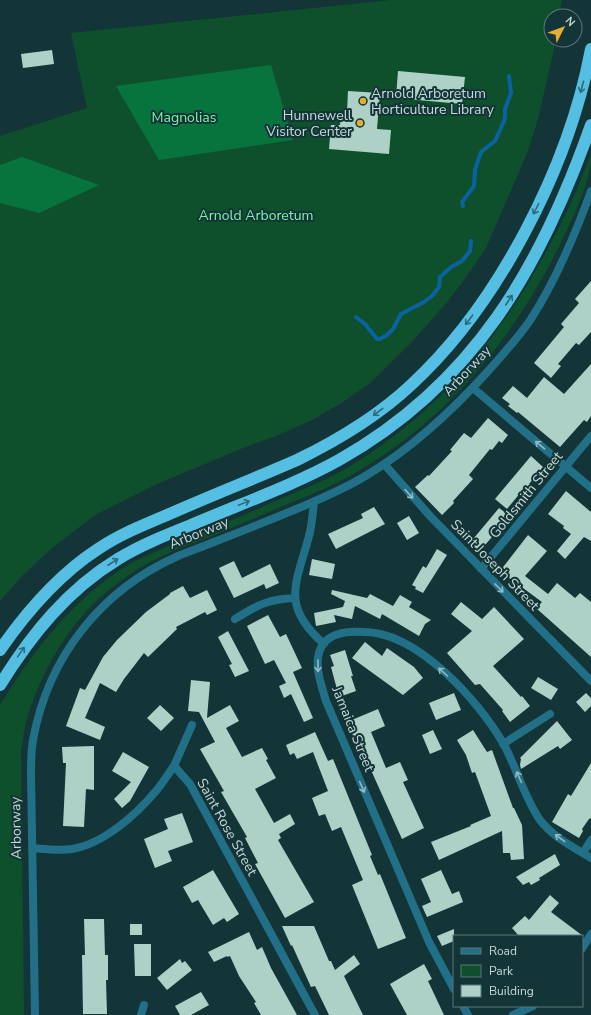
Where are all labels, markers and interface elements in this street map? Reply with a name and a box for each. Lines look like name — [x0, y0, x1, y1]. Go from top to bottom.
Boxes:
north arrow — [543, 8, 583, 48]
text: N — [562, 14, 578, 30]
one-way arrow — [578, 80, 585, 93]
place label: Arnold Arboretum Horticulture Library — [371, 84, 495, 119]
marker: Arnold Arboretum Horticulture Library — [358, 96, 368, 106]
place label: Hunnewell Visitor Center — [265, 106, 353, 141]
park label: Magnolias — [152, 108, 217, 127]
marker: Hunnewell Visitor Center — [355, 118, 365, 128]
one-way arrow — [532, 202, 539, 214]
park label: Arnold Arboretum — [198, 206, 314, 225]
one-way arrow — [506, 294, 514, 306]
one-way arrow — [465, 314, 474, 325]
street label: Arborway — [439, 341, 496, 400]
one-way arrow — [373, 407, 384, 416]
one-way arrow — [534, 441, 545, 450]
street label: Goldsmith Street — [485, 447, 567, 542]
one-way arrow — [405, 489, 414, 499]
one-way arrow — [238, 498, 250, 506]
street label: Arborway — [166, 512, 232, 554]
street label: Saint Joseph Street — [446, 515, 544, 615]
one-way arrow — [107, 558, 118, 566]
one-way arrow — [494, 583, 504, 593]
one-way arrow — [17, 647, 25, 658]
one-way arrow — [314, 659, 322, 672]
one-way arrow — [439, 668, 449, 677]
street label: Jamaica Street — [327, 683, 379, 774]
one-way arrow — [515, 771, 522, 783]
street label: Saint Rose Street — [192, 775, 262, 879]
one-way arrow — [359, 781, 367, 793]
street label: Arborway — [6, 796, 26, 860]
one-way arrow — [555, 834, 566, 842]
legend — [453, 935, 583, 1007]
text: Road — [489, 943, 517, 959]
text: Park — [489, 963, 514, 979]
text: Building — [489, 983, 534, 999]

